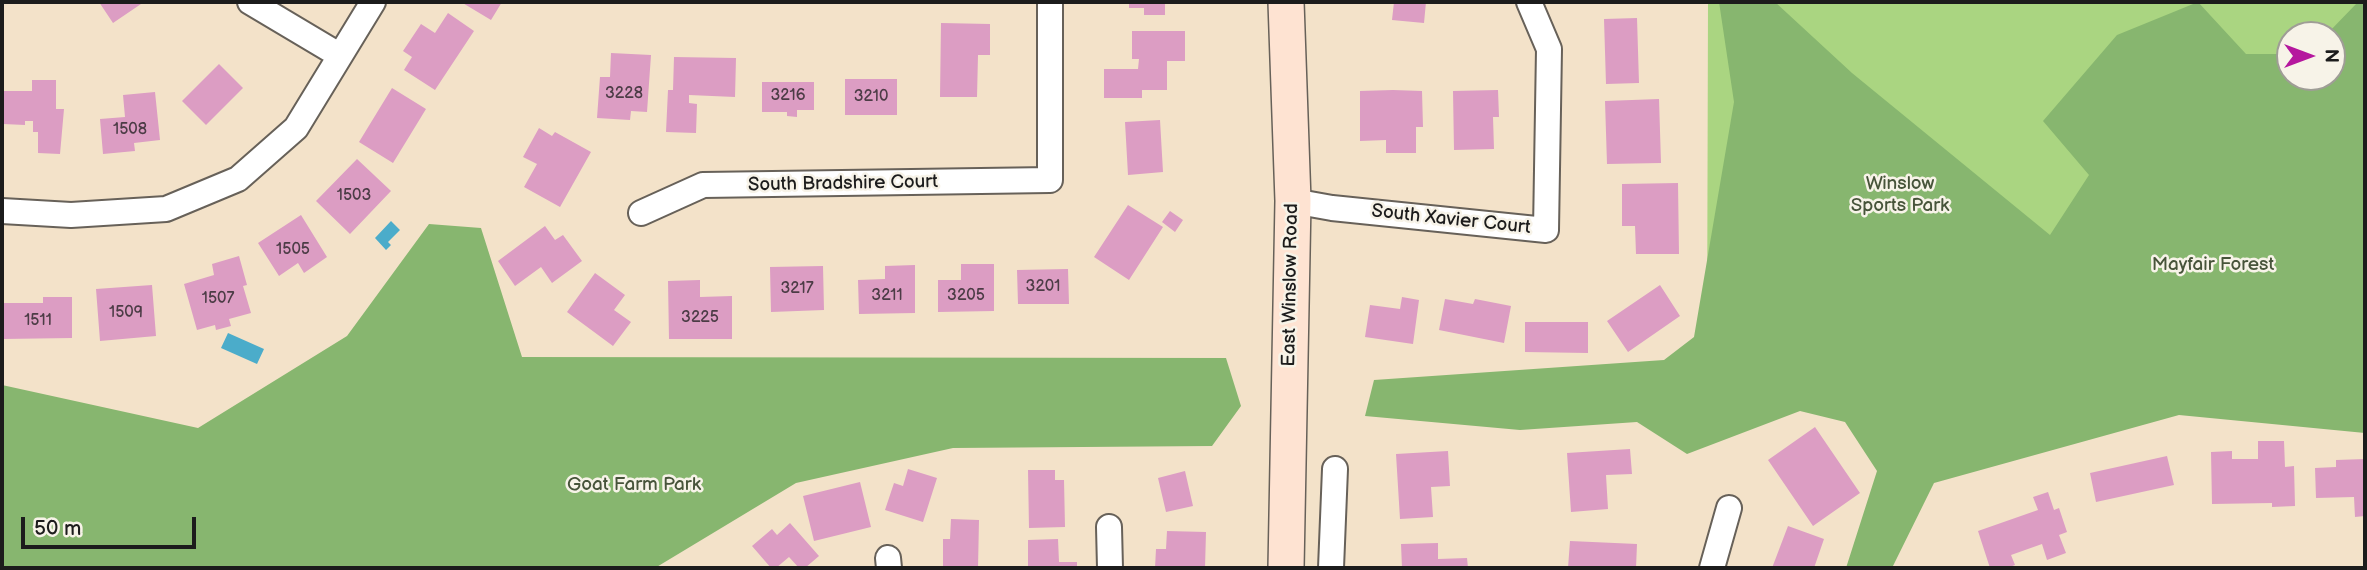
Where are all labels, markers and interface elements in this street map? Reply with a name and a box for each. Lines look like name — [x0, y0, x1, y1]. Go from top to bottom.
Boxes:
north arrow — [2276, 21, 2346, 91]
text: N — [2319, 49, 2342, 63]
house number: 3228 — [605, 84, 643, 104]
house number: 3216 — [770, 86, 806, 106]
house number: 3210 — [854, 87, 888, 107]
house number: 1508 — [113, 120, 147, 140]
street label: South Bradshire Court — [748, 171, 938, 197]
park label: Winslow Sports Park — [1851, 173, 1949, 217]
house number: 1503 — [337, 186, 371, 206]
street label: South Xavier Court — [1370, 200, 1532, 240]
street label: East Winslow Road — [1278, 203, 1304, 367]
house number: 1505 — [276, 240, 310, 260]
park label: Mayfair Forest — [2152, 254, 2274, 276]
house number: 3201 — [1026, 277, 1060, 297]
house number: 3217 — [780, 279, 814, 299]
house number: 3211 — [871, 286, 903, 306]
house number: 3205 — [947, 286, 985, 306]
house number: 1507 — [202, 289, 234, 309]
house number: 1509 — [109, 303, 143, 323]
house number: 3225 — [681, 308, 719, 328]
house number: 1511 — [24, 311, 52, 331]
park label: Goat Farm Park — [567, 474, 701, 496]
scale bar — [24, 504, 200, 548]
text: 50 m — [34, 516, 81, 541]

